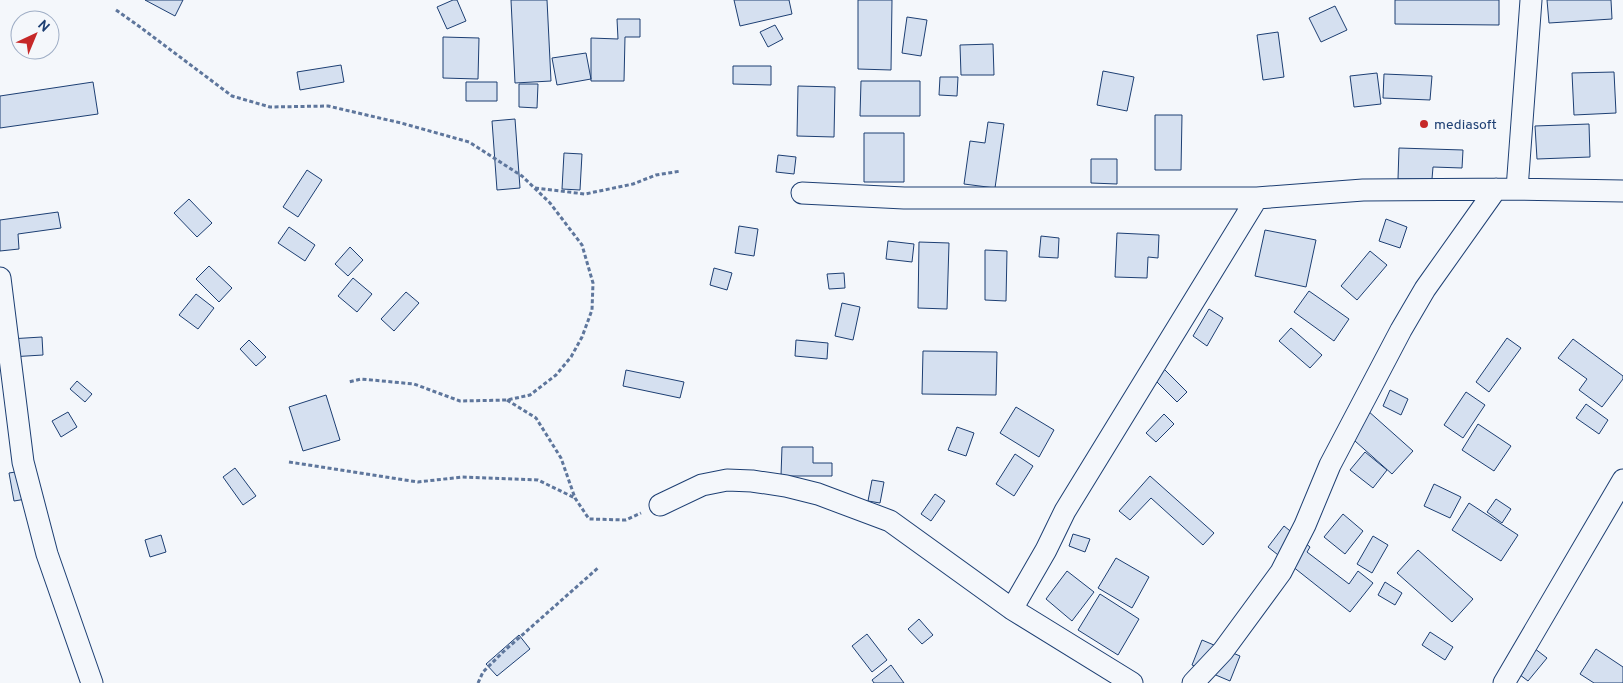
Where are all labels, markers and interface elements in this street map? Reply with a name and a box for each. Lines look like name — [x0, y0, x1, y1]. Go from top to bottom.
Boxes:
north arrow — [10, 10, 60, 60]
text: N — [33, 17, 53, 36]
place label: mediasoft — [1434, 117, 1497, 134]
marker: mediasoft — [1418, 118, 1430, 130]

